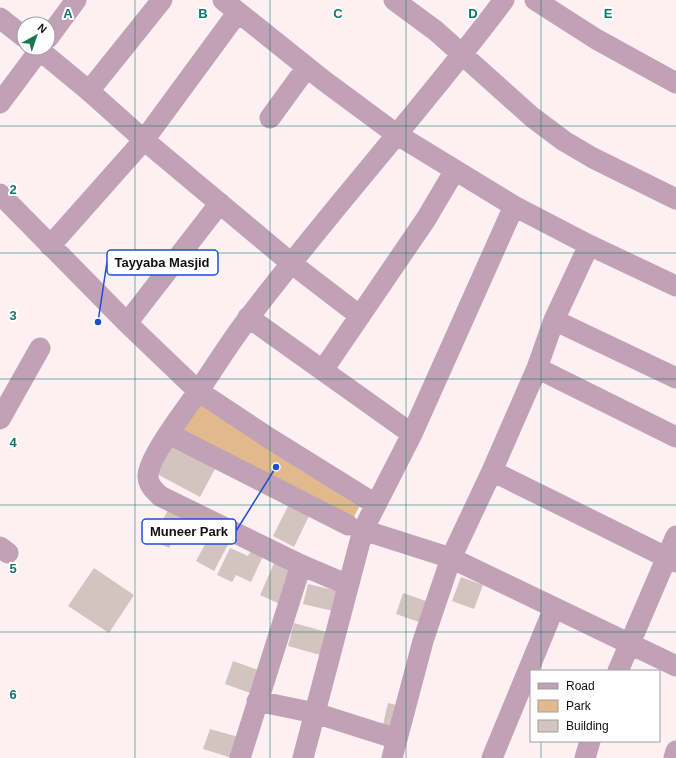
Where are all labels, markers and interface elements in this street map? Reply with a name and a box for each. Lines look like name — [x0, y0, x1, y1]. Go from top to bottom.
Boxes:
text: A — [63, 6, 73, 21]
text: B — [198, 6, 208, 21]
text: C — [333, 6, 343, 21]
text: D — [468, 6, 478, 21]
text: E — [604, 6, 613, 21]
north arrow — [16, 16, 56, 56]
text: N — [36, 21, 49, 36]
text: 2 — [9, 182, 17, 197]
callout: Tayyaba Masjid — [107, 250, 218, 275]
text: Tayyaba Masjid — [114, 255, 210, 270]
text: 3 — [9, 308, 17, 323]
text: 4 — [9, 435, 17, 450]
callout: Muneer Park — [142, 519, 236, 544]
text: Muneer Park — [150, 524, 229, 539]
text: 5 — [9, 561, 17, 576]
legend — [530, 670, 660, 742]
text: Road — [566, 679, 595, 693]
text: 6 — [9, 687, 17, 702]
text: Park — [566, 699, 592, 713]
text: Building — [566, 719, 609, 733]

